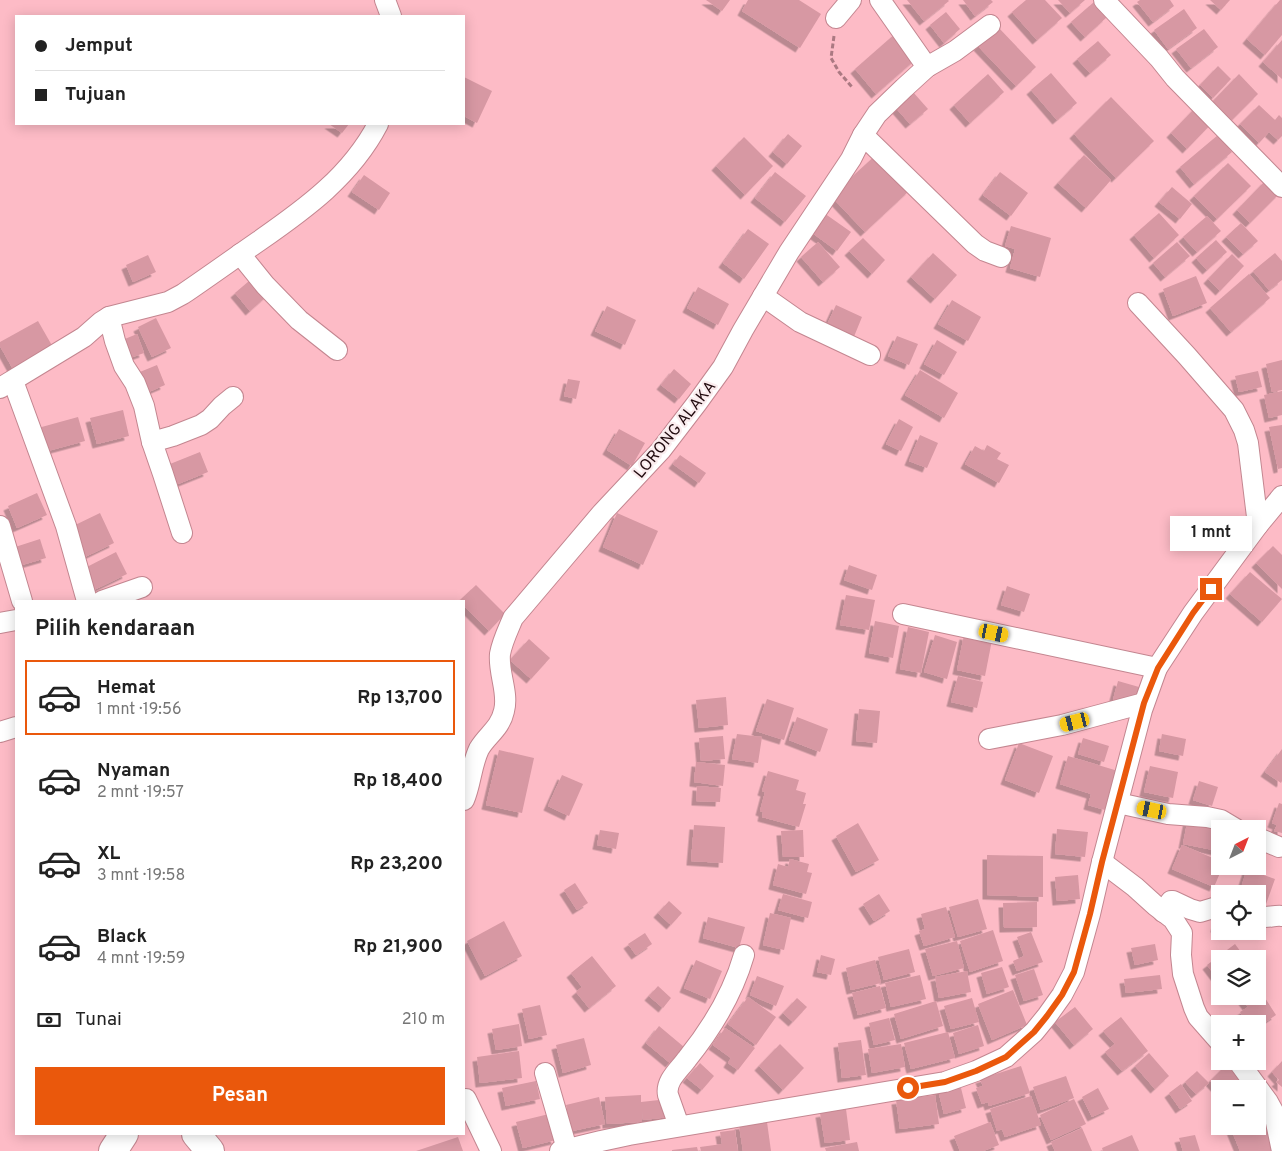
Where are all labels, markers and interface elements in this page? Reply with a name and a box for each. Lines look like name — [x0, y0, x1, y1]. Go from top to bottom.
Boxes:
text: Jemput — [65, 34, 133, 58]
text: Tujuan — [65, 83, 126, 107]
street label: LORONG ALAKA — [630, 377, 721, 483]
callout: 1 mnt — [1170, 516, 1252, 552]
text: 1 mnt — [1191, 523, 1231, 543]
route end — [1200, 578, 1222, 600]
text: Pilih kendaraan — [35, 616, 195, 643]
car — [977, 623, 1010, 643]
icon: car — [37, 675, 82, 720]
text: Hemat — [97, 676, 156, 700]
text: Rp 13,700 — [357, 686, 443, 710]
text: 1 mnt · 19:56 — [97, 700, 181, 720]
car — [1058, 711, 1091, 733]
icon: car — [37, 758, 82, 803]
text: Nyaman — [97, 759, 170, 783]
text: Rp 18,400 — [353, 769, 443, 793]
text: 2 mnt · 19:57 — [97, 783, 184, 803]
car — [1135, 800, 1168, 820]
north arrow — [1211, 820, 1266, 875]
map controls — [1211, 820, 1266, 1135]
icon: car — [37, 841, 82, 886]
text: XL — [97, 842, 120, 866]
text: Rp 23,200 — [350, 852, 443, 876]
text: 3 mnt · 19:58 — [97, 866, 185, 886]
button: locate — [1211, 885, 1266, 940]
icon: car — [37, 924, 82, 969]
text: Black — [97, 925, 147, 949]
text: Rp 21,900 — [353, 935, 443, 959]
text: 4 mnt · 19:59 — [97, 949, 185, 969]
button: layers — [1211, 950, 1266, 1005]
icon: cash — [35, 1006, 63, 1034]
text: Tunai — [75, 1008, 122, 1032]
text: 210 m — [402, 1010, 445, 1030]
button: + — [1211, 1015, 1266, 1070]
button: Pesan — [35, 1067, 445, 1125]
route start — [897, 1077, 919, 1099]
button: − — [1211, 1080, 1266, 1135]

